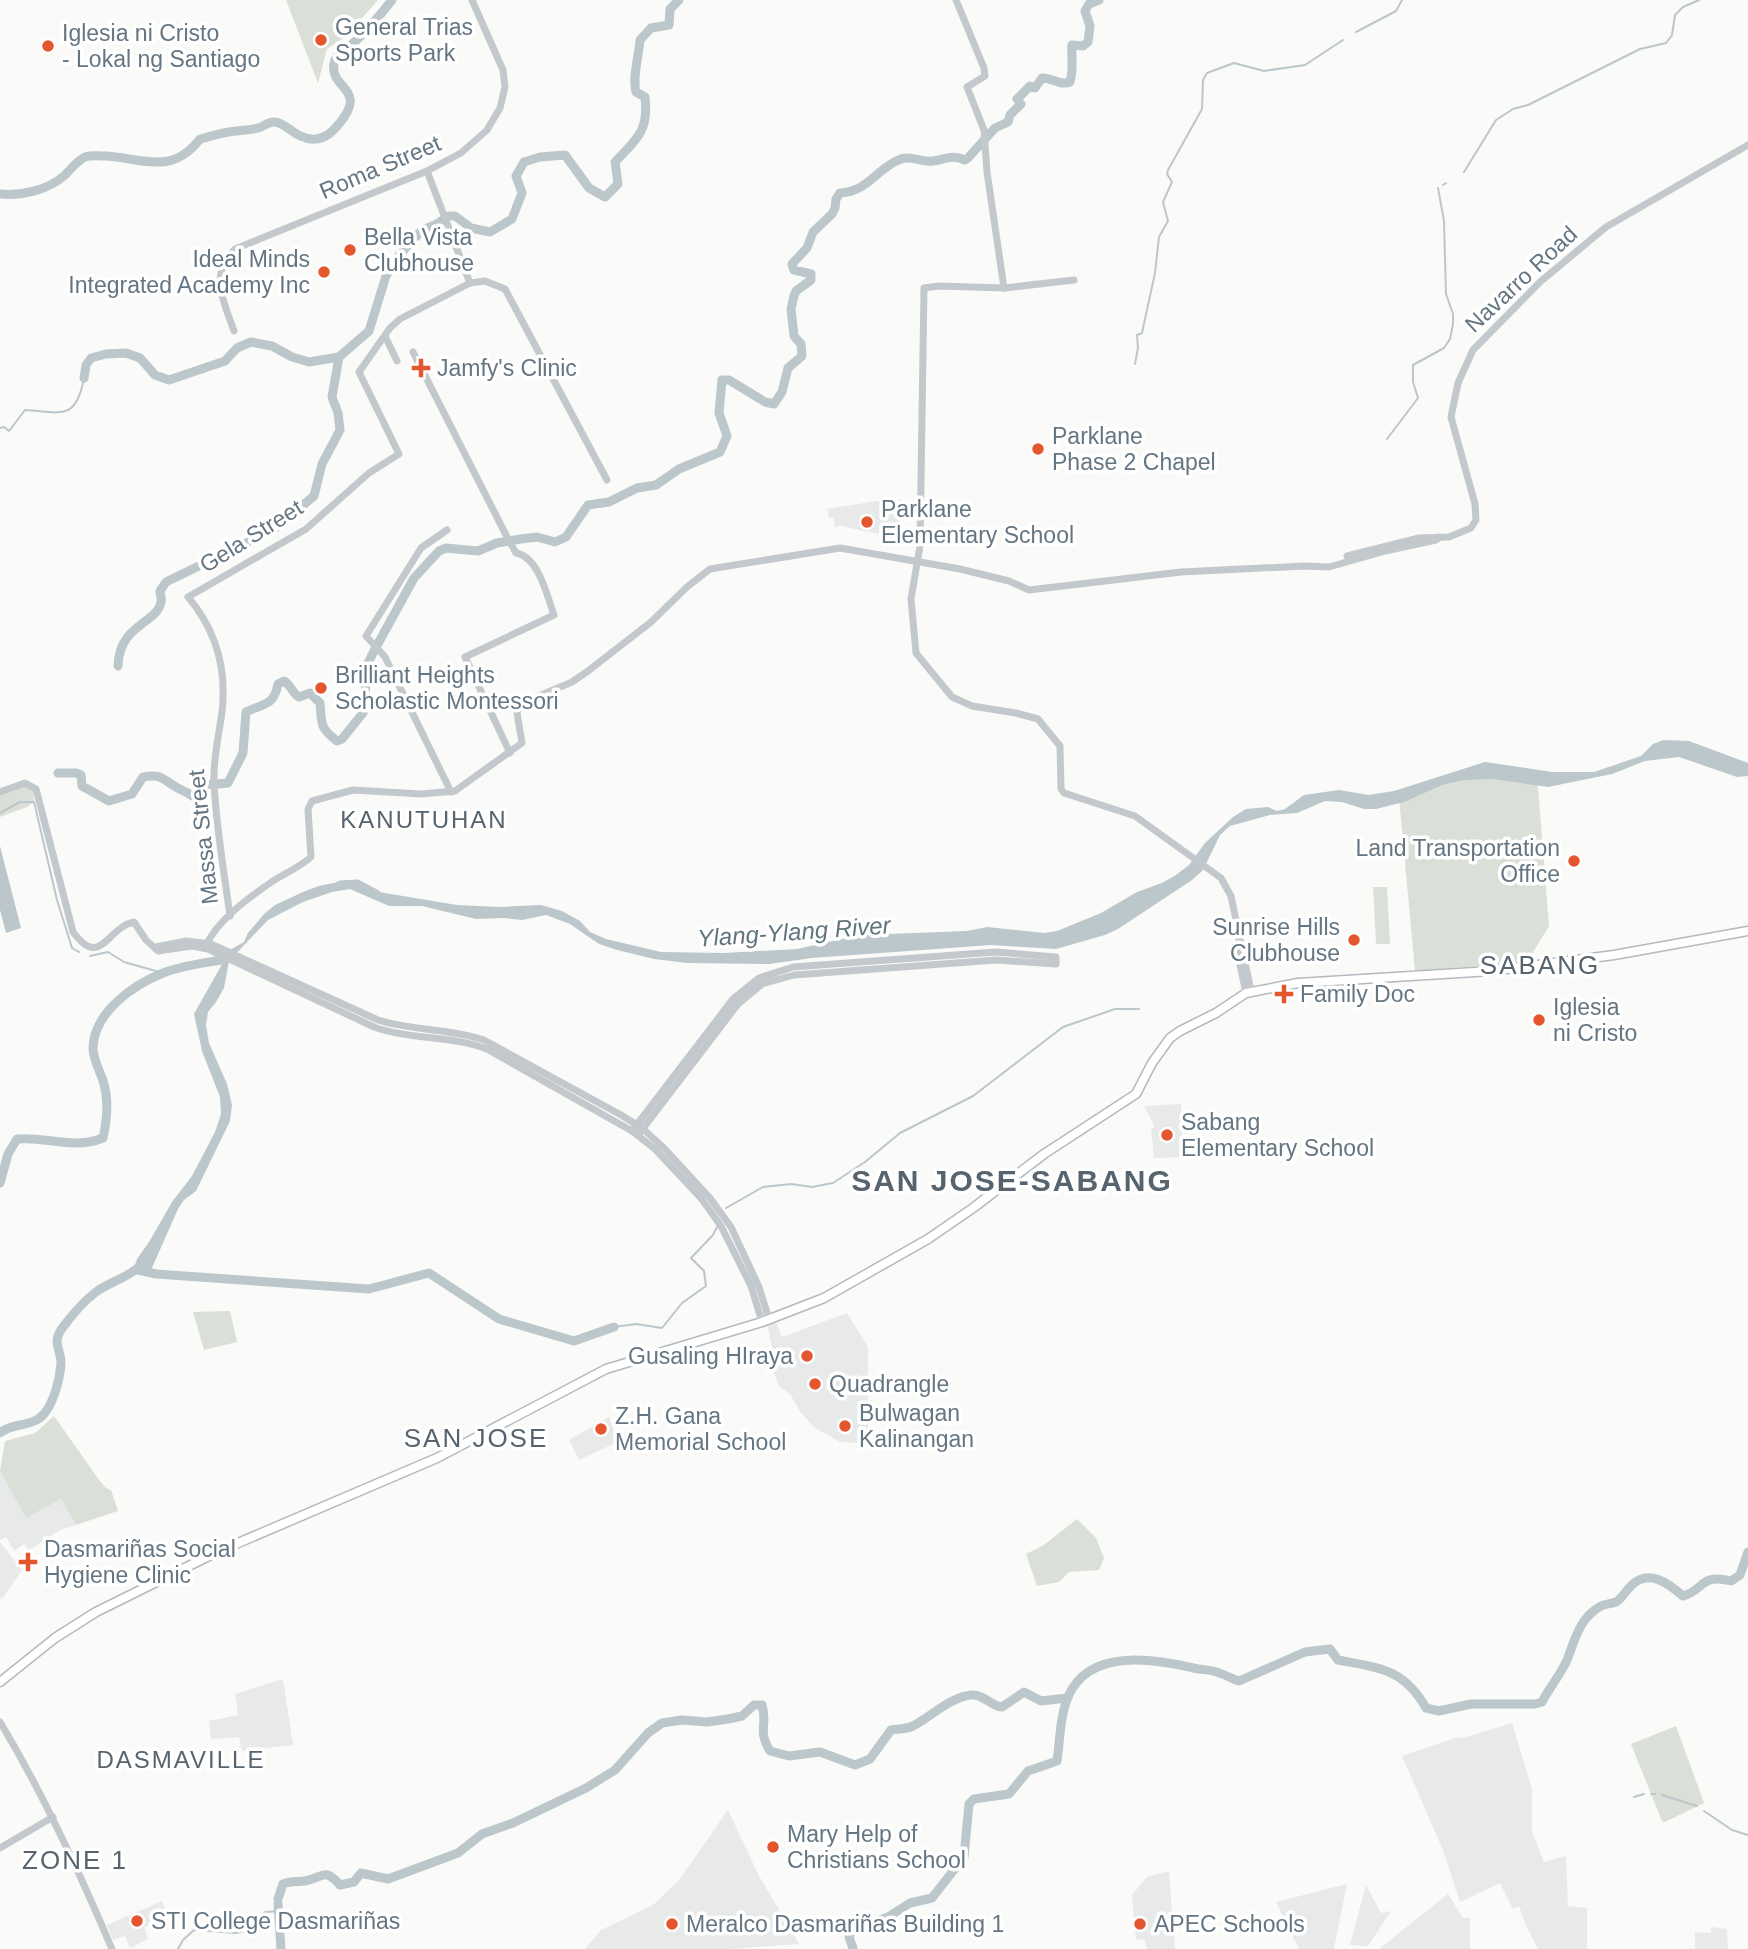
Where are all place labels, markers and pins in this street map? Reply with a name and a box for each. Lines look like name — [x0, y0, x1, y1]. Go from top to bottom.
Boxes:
place label: General Trias Sports Park — [335, 14, 473, 66]
place label: Iglesia ni Cristo - Lokal ng Santiago — [62, 20, 260, 72]
marker: General Trias Sports Park — [313, 32, 329, 48]
marker: Iglesia ni Cristo - Lokal ng Santiago — [40, 38, 56, 54]
place label: Bella Vista Clubhouse — [364, 224, 474, 276]
marker: Bella Vista Clubhouse — [342, 242, 358, 258]
place label: Ideal Minds Integrated Academy Inc — [68, 246, 310, 298]
marker: Ideal Minds Integrated Academy Inc — [316, 264, 332, 280]
place label: Jamfy's Clinic — [437, 355, 577, 381]
marker: Jamfy's Clinic — [411, 358, 431, 378]
place label: Parklane Phase 2 Chapel — [1052, 423, 1216, 475]
marker: Parklane Phase 2 Chapel — [1030, 441, 1046, 457]
place label: Parklane Elementary School — [881, 496, 1074, 548]
marker: Parklane Elementary School — [859, 514, 875, 530]
place label: Brilliant Heights Scholastic Montessori — [335, 662, 559, 714]
marker: Brilliant Heights Scholastic Montessori — [313, 680, 329, 696]
place label: Land Transportation Office — [1355, 835, 1560, 887]
marker: Land Transportation Office — [1566, 853, 1582, 869]
place label: Sunrise Hills Clubhouse — [1212, 914, 1340, 966]
marker: Sunrise Hills Clubhouse — [1346, 932, 1362, 948]
place label: Family Doc — [1300, 981, 1415, 1007]
marker: Family Doc — [1274, 984, 1294, 1004]
place label: Iglesia ni Cristo — [1553, 994, 1637, 1046]
marker: Iglesia ni Cristo — [1531, 1012, 1547, 1028]
place label: Sabang Elementary School — [1181, 1109, 1374, 1161]
marker: Sabang Elementary School — [1159, 1127, 1175, 1143]
place label: Gusaling HIraya — [628, 1343, 793, 1369]
marker: Gusaling HIraya — [799, 1348, 815, 1364]
place label: Quadrangle — [829, 1371, 949, 1397]
marker: Quadrangle — [807, 1376, 823, 1392]
place label: Bulwagan Kalinangan — [859, 1400, 974, 1452]
place label: Z.H. Gana Memorial School — [615, 1403, 786, 1455]
marker: Bulwagan Kalinangan — [837, 1418, 853, 1434]
marker: Z.H. Gana Memorial School — [593, 1421, 609, 1437]
place label: Dasmariñas Social Hygiene Clinic — [44, 1536, 236, 1588]
marker: Dasmariñas Social Hygiene Clinic — [18, 1552, 38, 1572]
place label: Mary Help of Christians School — [787, 1821, 966, 1873]
marker: Mary Help of Christians School — [765, 1839, 781, 1855]
place label: STI College Dasmariñas — [151, 1908, 400, 1934]
place label: Meralco Dasmariñas Building 1 — [686, 1911, 1004, 1937]
place label: APEC Schools — [1154, 1911, 1305, 1937]
marker: STI College Dasmariñas — [129, 1913, 145, 1929]
marker: Meralco Dasmariñas Building 1 — [664, 1916, 680, 1932]
marker: APEC Schools — [1132, 1916, 1148, 1932]

